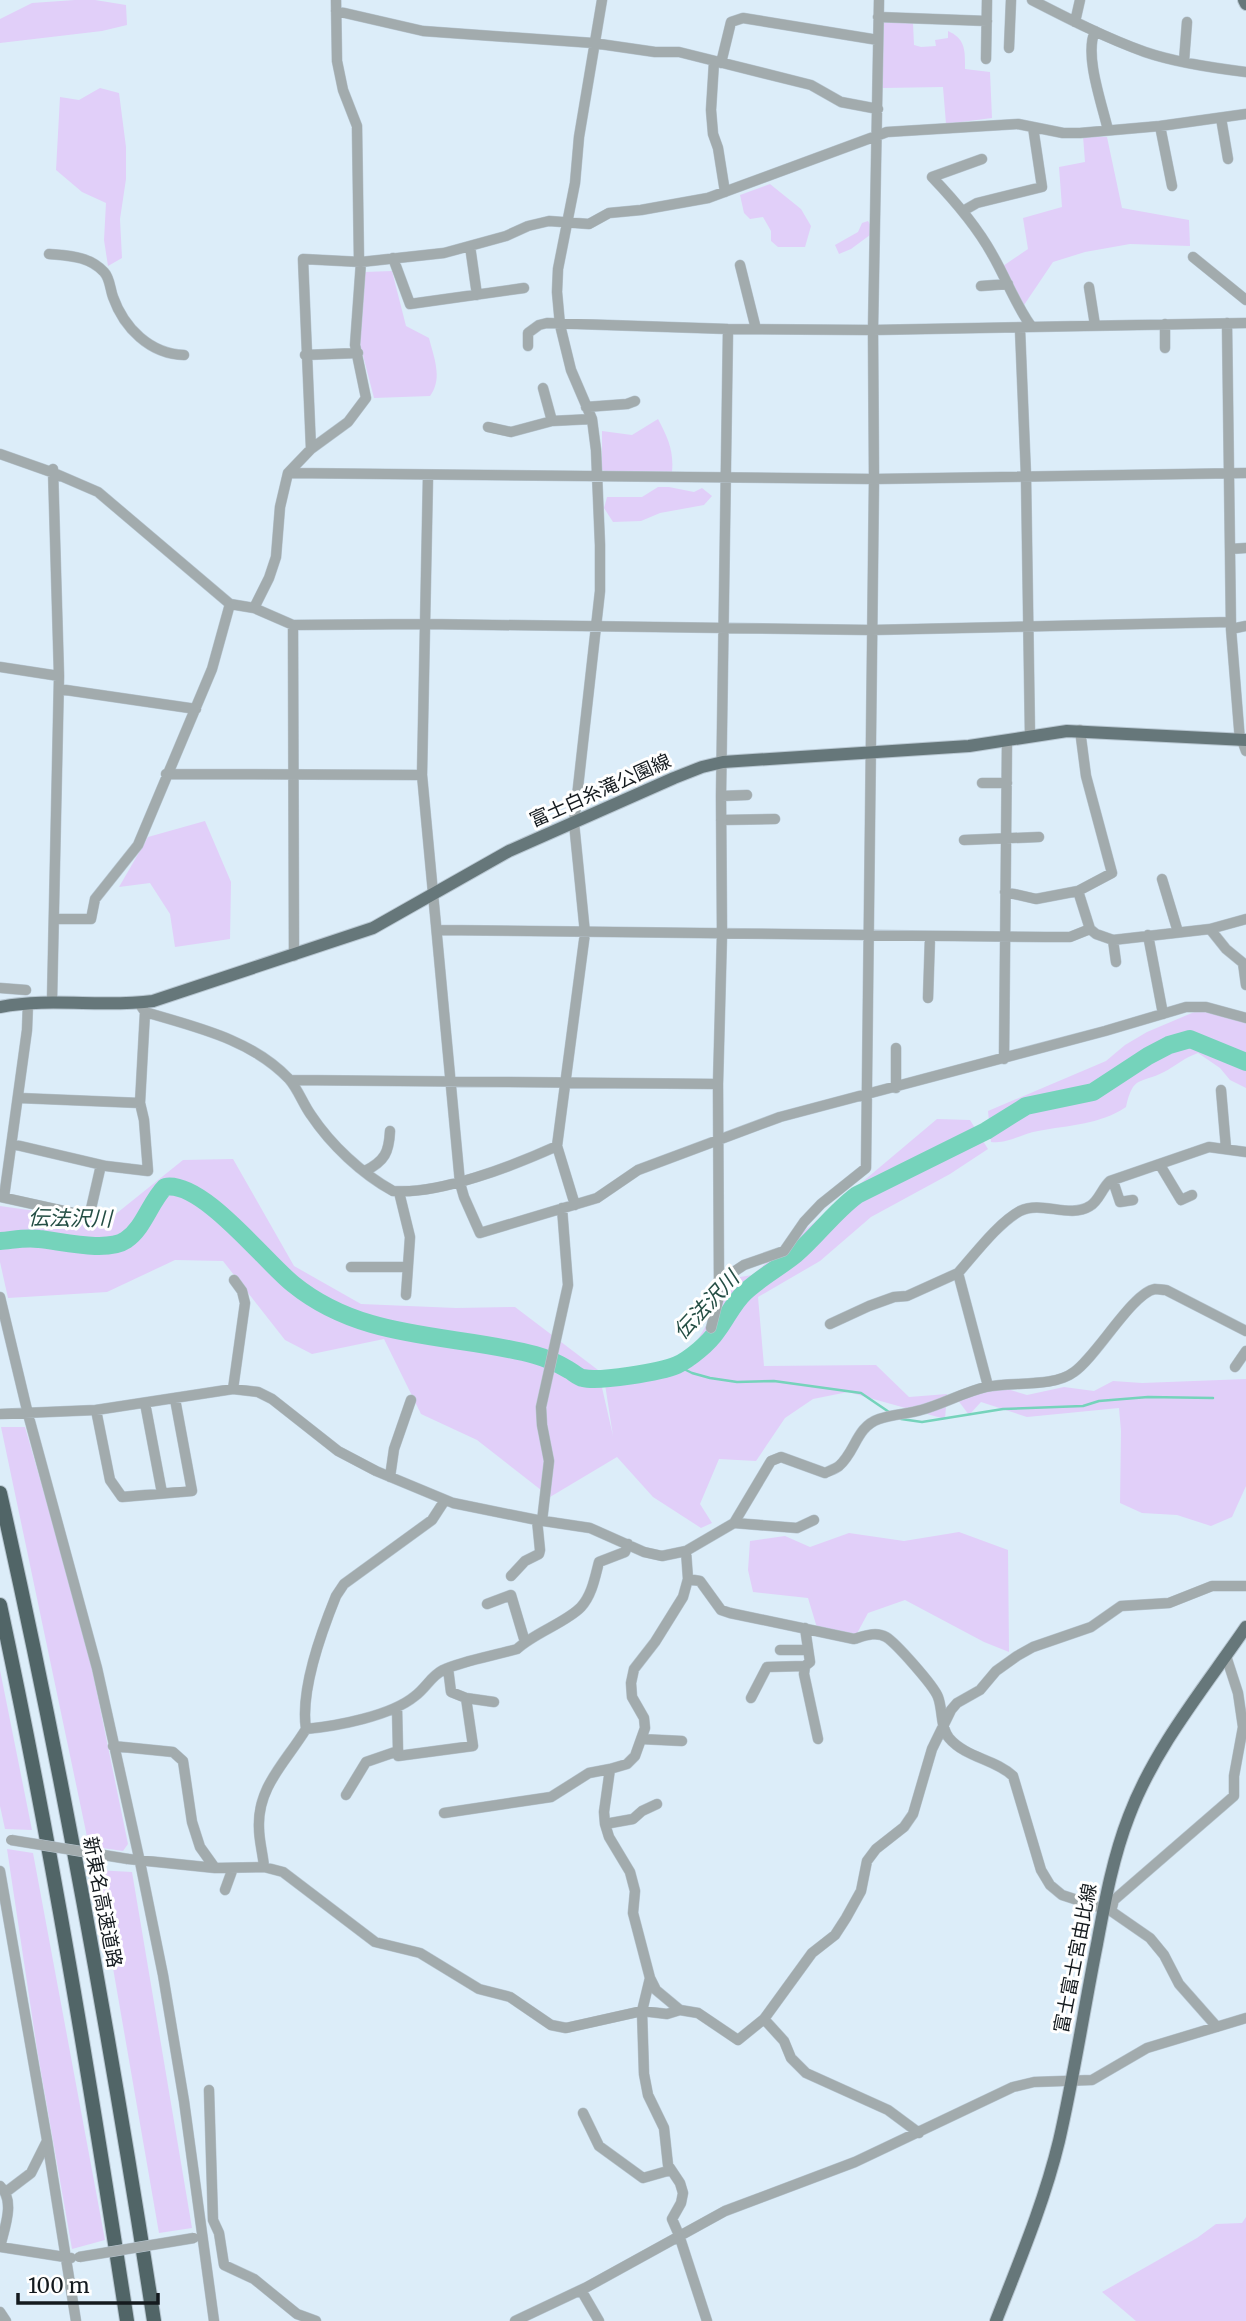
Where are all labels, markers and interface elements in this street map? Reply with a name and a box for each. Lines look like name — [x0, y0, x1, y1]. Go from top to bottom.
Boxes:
street label: 富士白糸滝公園線 — [526, 748, 674, 832]
water label: 伝法沢川 — [28, 1204, 114, 1232]
water label: 伝法沢川 — [667, 1264, 746, 1345]
street label: 新東名高速道路 — [79, 1834, 127, 1970]
street label: 富士富士宮由比線 — [1049, 1881, 1101, 2035]
scale bar — [18, 2262, 158, 2306]
text: 100 m — [28, 2272, 90, 2299]

